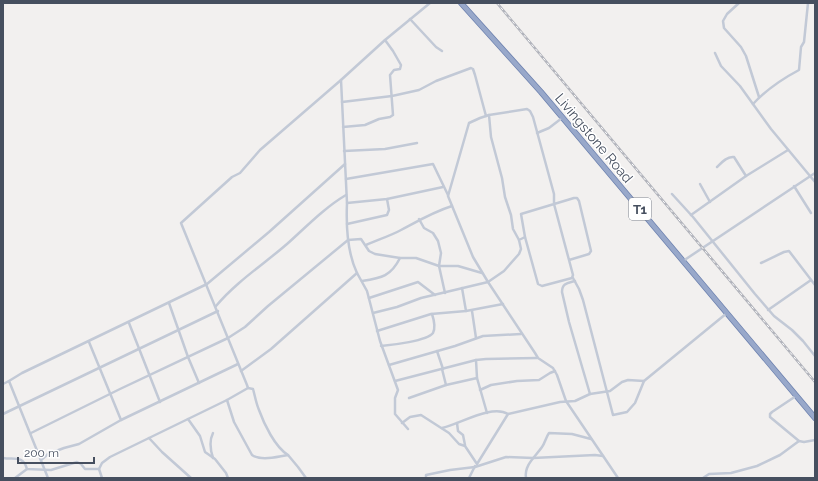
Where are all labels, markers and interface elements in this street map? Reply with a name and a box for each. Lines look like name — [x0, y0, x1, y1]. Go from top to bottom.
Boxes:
street label: Livingstone Road — [552, 90, 636, 186]
road number: T1 — [629, 198, 651, 220]
scale bar — [18, 439, 94, 465]
text: 200 m — [24, 446, 59, 460]

